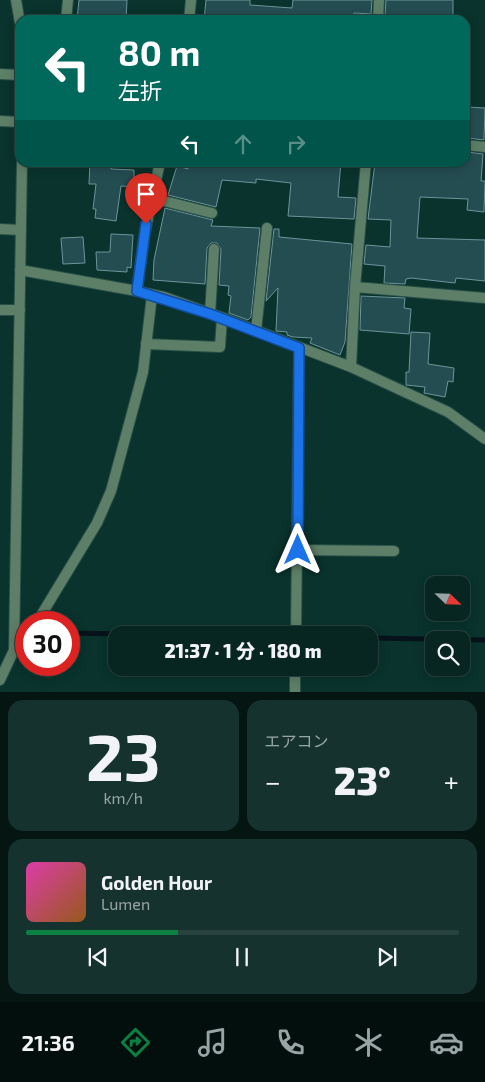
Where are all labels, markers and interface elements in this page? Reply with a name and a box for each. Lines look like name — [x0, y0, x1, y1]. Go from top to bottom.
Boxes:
text: 80 m — [118, 31, 200, 73]
icon: left — [35, 35, 100, 100]
text: 左折 — [118, 77, 162, 103]
icon: left — [176, 130, 204, 158]
icon: ahead — [229, 130, 257, 158]
icon: right — [282, 130, 310, 158]
pin — [125, 173, 167, 224]
icon: arrive — [132, 180, 160, 208]
position arrow — [271, 523, 323, 575]
north arrow — [425, 576, 470, 621]
map controls — [425, 576, 470, 676]
speed limit sign: 30 — [15, 611, 80, 676]
button: search — [425, 631, 470, 676]
text: 21:37 · 1 分 · 180 m — [164, 639, 322, 662]
text: 23 — [86, 716, 161, 794]
text: エアコン — [265, 731, 329, 750]
text: 23° — [334, 757, 391, 803]
text: − — [265, 764, 281, 798]
text: + — [444, 764, 459, 798]
text: km/h — [103, 788, 143, 807]
text: Golden Hour — [101, 871, 212, 894]
text: Lumen — [101, 894, 150, 913]
icon: previous — [84, 943, 112, 971]
icon: pause — [228, 943, 256, 971]
icon: next — [373, 943, 401, 971]
icon: directions — [118, 1025, 153, 1060]
icon: music — [195, 1025, 230, 1060]
icon: phone — [273, 1025, 308, 1060]
icon: climate — [351, 1025, 386, 1060]
icon: car — [429, 1025, 464, 1060]
text: 21:36 — [21, 1029, 75, 1055]

